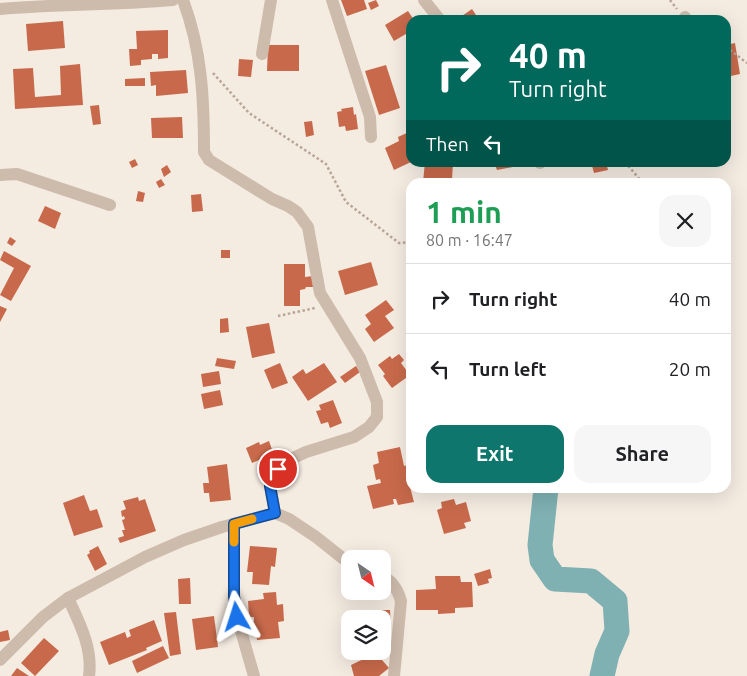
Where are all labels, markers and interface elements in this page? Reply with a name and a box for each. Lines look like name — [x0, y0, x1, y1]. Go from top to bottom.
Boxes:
icon: right — [426, 35, 491, 100]
text: 40 m — [509, 35, 587, 75]
text: Turn right — [509, 76, 607, 101]
icon: left — [479, 130, 507, 158]
text: Then — [426, 133, 469, 155]
text: 1 min — [426, 195, 502, 229]
button: close — [659, 195, 711, 247]
text: 80 m · 16:47 — [426, 231, 513, 249]
icon: right — [426, 285, 454, 313]
text: Turn right — [469, 288, 557, 310]
text: 40 m — [669, 288, 711, 310]
icon: left — [426, 355, 454, 383]
text: Turn left — [469, 358, 547, 380]
text: 20 m — [669, 358, 711, 380]
button: Exit — [426, 425, 564, 483]
button: Share — [574, 425, 711, 483]
pin — [257, 448, 299, 490]
icon: arrive — [264, 455, 292, 483]
north arrow — [341, 550, 391, 600]
map controls — [341, 550, 391, 660]
position arrow — [210, 590, 262, 642]
button: layers — [341, 610, 391, 660]

